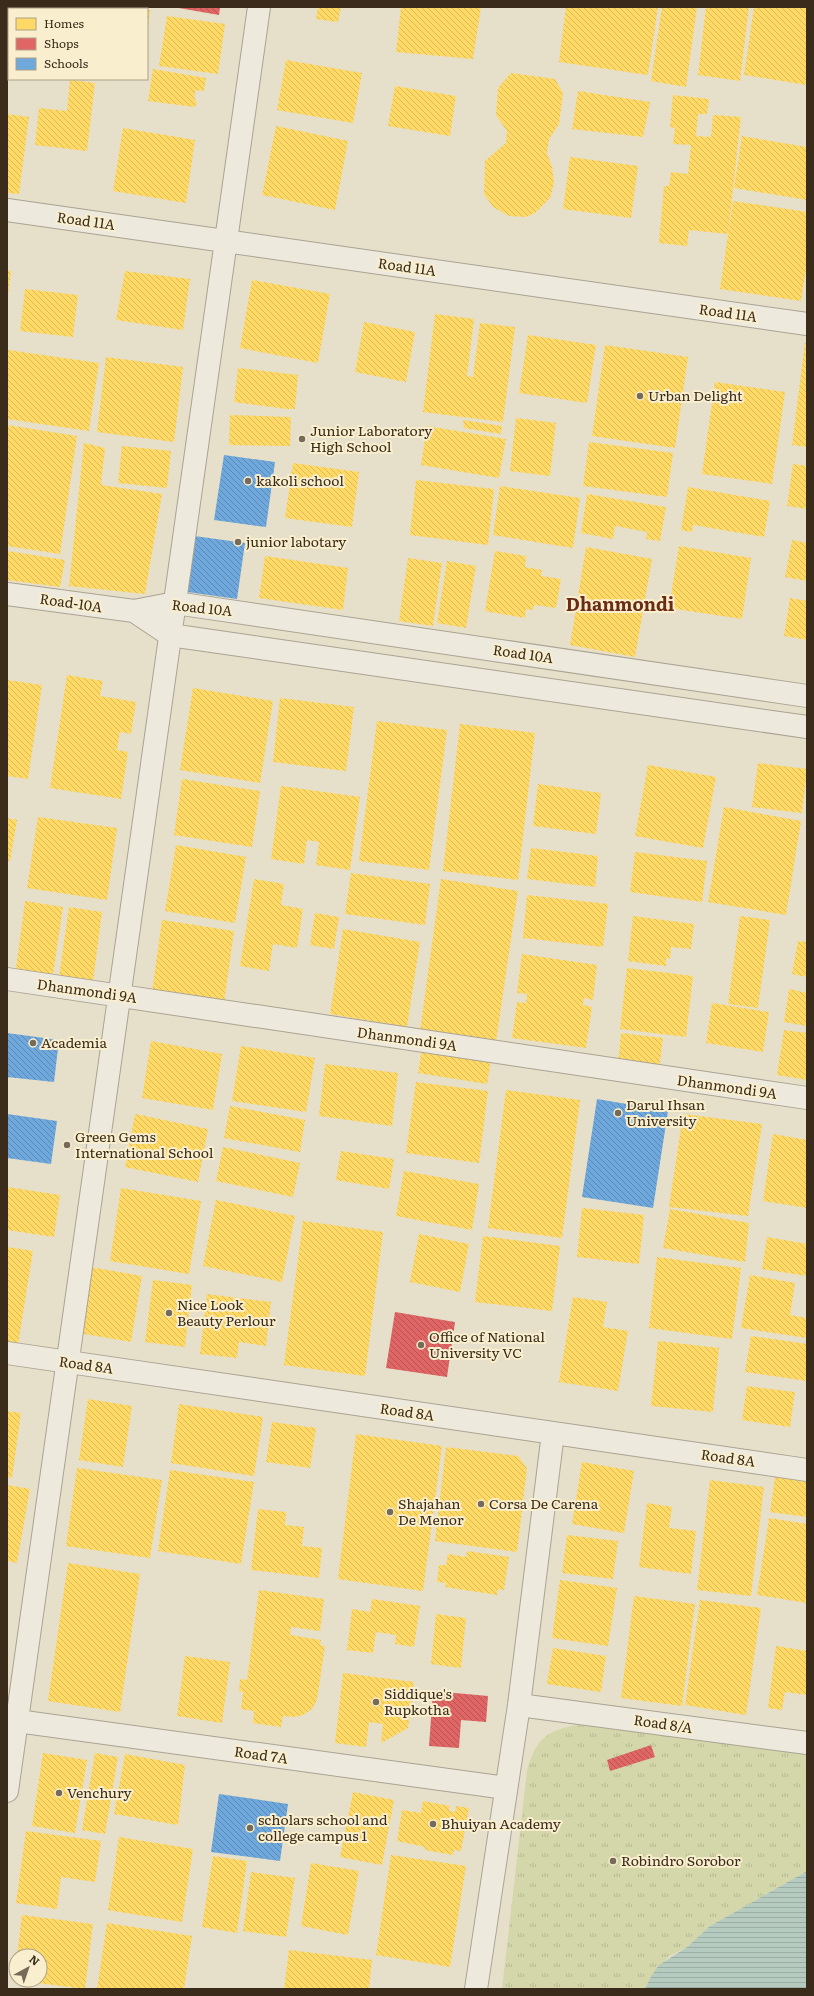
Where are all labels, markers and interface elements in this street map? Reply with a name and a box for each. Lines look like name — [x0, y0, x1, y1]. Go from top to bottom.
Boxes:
legend — [8, 8, 148, 80]
text: Homes — [44, 14, 84, 32]
text: Shops — [44, 34, 79, 52]
text: Schools — [44, 54, 89, 72]
street label: Road 11A — [56, 206, 117, 234]
street label: Road 11A — [377, 252, 438, 280]
street label: Road 11A — [698, 298, 759, 326]
place label: Urban Delight — [648, 385, 743, 405]
marker: Urban Delight — [635, 391, 645, 401]
place label: Junior Laboratory High School — [310, 420, 433, 456]
marker: Junior Laboratory High School — [297, 434, 307, 444]
place label: kakoli school — [256, 470, 344, 490]
marker: kakoli school — [243, 476, 253, 486]
place label: junior labotary — [246, 531, 347, 551]
marker: junior labotary — [233, 537, 243, 547]
street label: Road-10A — [39, 588, 104, 616]
district label: Dhanmondi — [566, 590, 675, 617]
street label: Road 10A — [171, 594, 234, 620]
street label: Road 10A — [492, 639, 555, 667]
street label: Dhanmondi 9A — [36, 973, 139, 1007]
street label: Dhanmondi 9A — [356, 1021, 459, 1055]
place label: Academia — [41, 1032, 107, 1052]
marker: Academia — [28, 1038, 38, 1048]
street label: Dhanmondi 9A — [676, 1069, 779, 1103]
place label: Darul Ihsan University — [626, 1094, 705, 1130]
marker: Darul Ihsan University — [613, 1108, 623, 1118]
place label: Green Gems International School — [75, 1126, 214, 1162]
marker: Green Gems International School — [62, 1140, 72, 1150]
place label: Nice Look Beauty Perlour — [177, 1294, 276, 1330]
marker: Nice Look Beauty Perlour — [164, 1308, 174, 1318]
place label: Office of National University VC — [429, 1326, 545, 1362]
marker: Office of National University VC — [416, 1340, 426, 1350]
street label: Road 8A — [58, 1350, 115, 1378]
street label: Road 8A — [379, 1397, 436, 1425]
street label: Road 8A — [700, 1443, 757, 1471]
place label: Shajahan De Menor — [398, 1493, 464, 1529]
place label: Corsa De Carena — [489, 1493, 599, 1513]
marker: Corsa De Carena — [476, 1499, 486, 1509]
marker: Shajahan De Menor — [385, 1507, 395, 1517]
place label: Siddique's Rupkotha — [384, 1683, 452, 1719]
marker: Siddique's Rupkotha — [371, 1697, 381, 1707]
street label: Road 8/A — [632, 1709, 695, 1737]
street label: Road 7A — [233, 1740, 290, 1768]
place label: Venchury — [67, 1782, 133, 1802]
marker: Venchury — [54, 1788, 64, 1798]
place label: scholars school and college campus 1 — [258, 1809, 388, 1845]
place label: Bhuiyan Academy — [441, 1813, 562, 1833]
marker: Bhuiyan Academy — [428, 1819, 438, 1829]
marker: scholars school and college campus 1 — [245, 1823, 255, 1833]
place label: Robindro Sorobor — [621, 1850, 741, 1870]
marker: Robindro Sorobor — [608, 1856, 618, 1866]
north arrow — [8, 1948, 48, 1988]
text: N — [26, 1950, 44, 1969]

